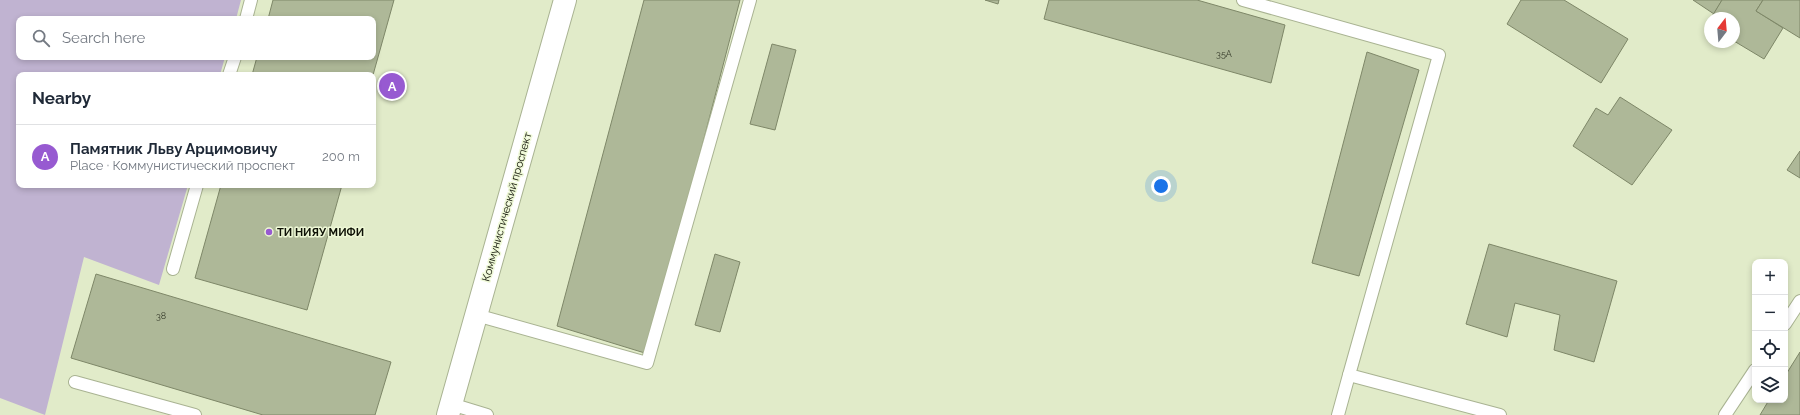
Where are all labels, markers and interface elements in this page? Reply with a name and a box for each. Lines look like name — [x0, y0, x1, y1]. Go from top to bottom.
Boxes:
north arrow — [1704, 12, 1740, 48]
search box — [16, 16, 376, 60]
icon: search — [30, 27, 52, 49]
text: Search here — [62, 29, 145, 47]
house number: 35А — [1216, 49, 1232, 59]
pin: A — [379, 71, 405, 101]
text: Nearby — [32, 88, 91, 108]
street label: Коммунистический проспект — [479, 130, 535, 283]
text: Памятник Льву Арцимовичу — [70, 140, 277, 158]
text: A — [41, 149, 49, 164]
text: 200 m — [322, 149, 360, 164]
text: Place · Коммунистический проспект — [70, 158, 295, 173]
your location — [1151, 176, 1171, 196]
place label: ТИ НИЯУ МИФИ — [277, 226, 364, 239]
marker: ТИ НИЯУ МИФИ — [264, 227, 274, 237]
map controls — [1752, 259, 1788, 403]
button: + — [1752, 259, 1788, 295]
button: − — [1752, 295, 1788, 331]
house number: 38 — [156, 311, 166, 321]
button: locate — [1752, 331, 1788, 367]
button: layers — [1752, 367, 1788, 403]

